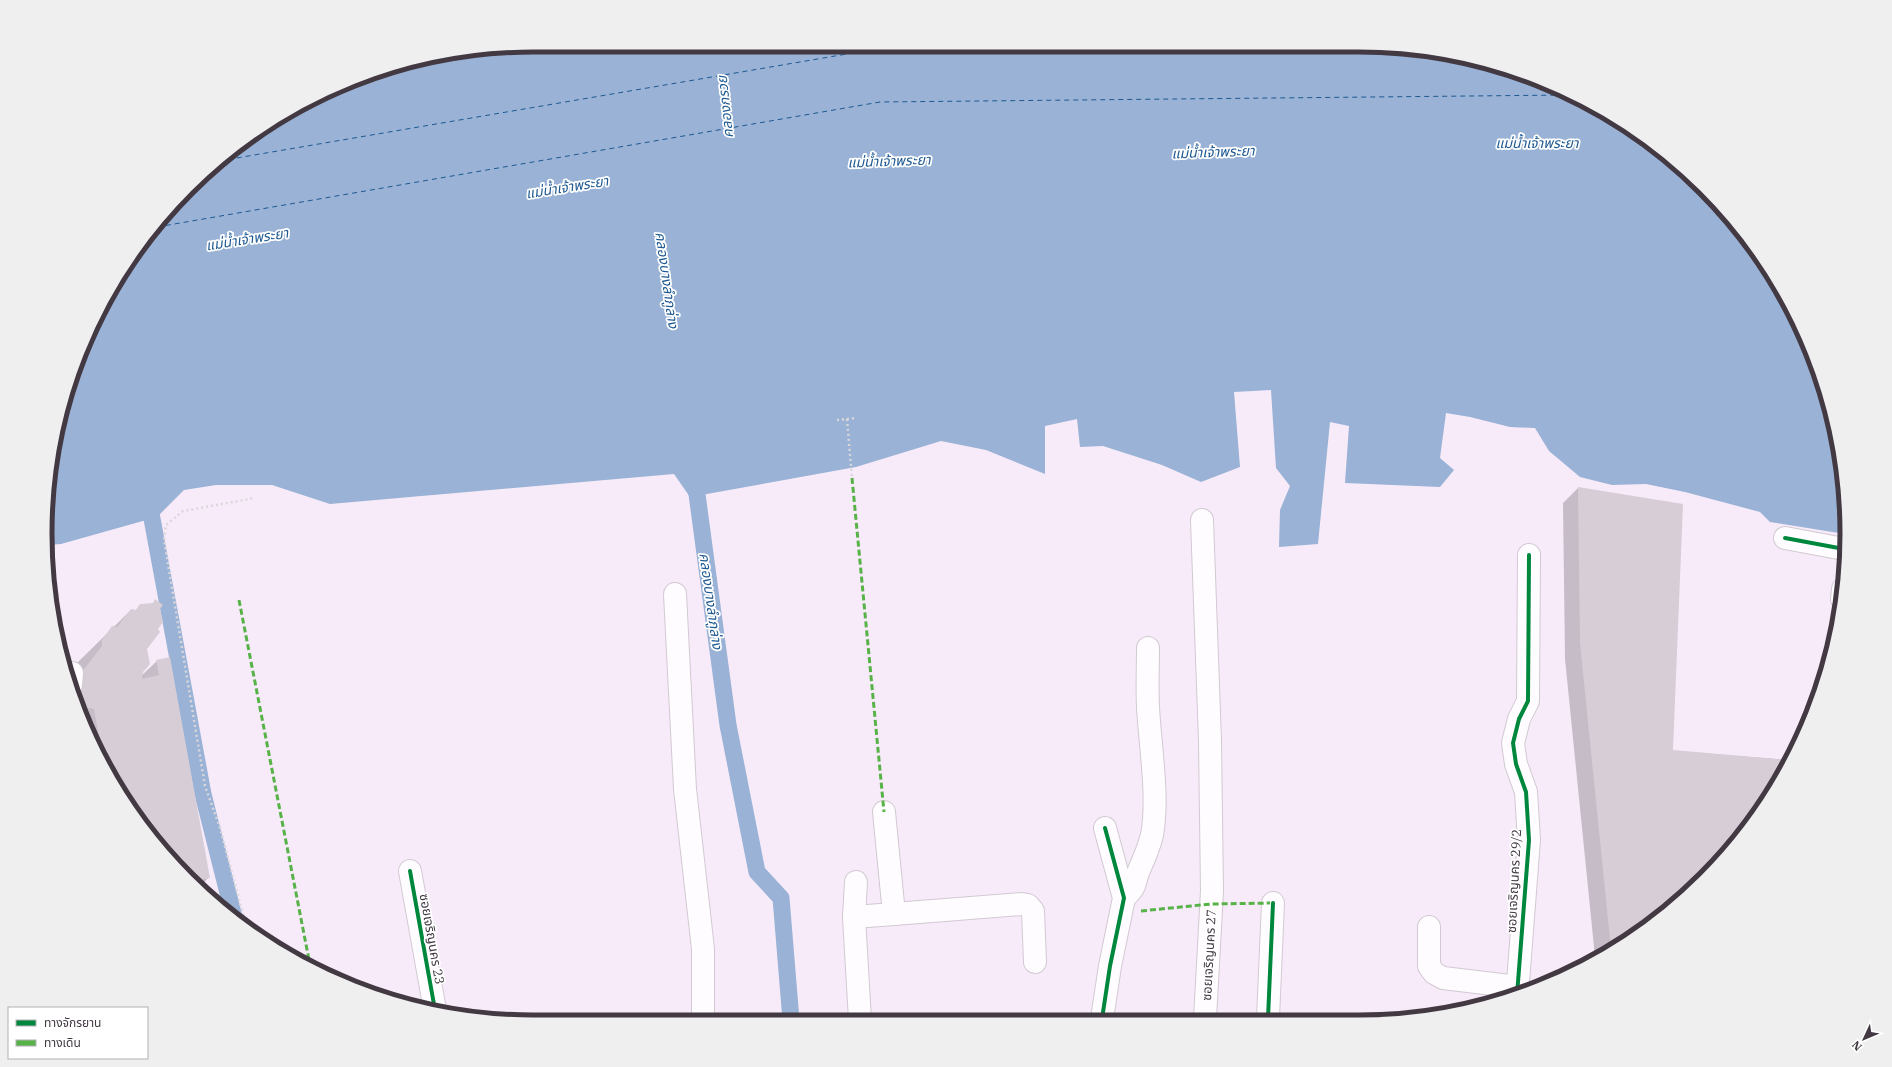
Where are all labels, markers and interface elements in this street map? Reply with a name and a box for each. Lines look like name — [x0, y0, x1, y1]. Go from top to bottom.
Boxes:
water label: คลองกรวย — [713, 73, 737, 139]
water label: แม่น้ำเจ้าพระยา — [1496, 133, 1580, 152]
water label: แม่น้ำเจ้าพระยา — [1171, 141, 1256, 162]
water label: แม่น้ำเจ้าพระยา — [847, 150, 932, 171]
water label: แม่น้ำเจ้าพระยา — [524, 170, 611, 202]
water label: แม่น้ำเจ้าพระยา — [204, 222, 291, 254]
water label: คลองบางลำภูล่าง — [651, 231, 683, 331]
water label: คลองบางลำภูล่าง — [695, 552, 727, 652]
street label: ซอยเจริญนคร 29/2 — [1503, 828, 1525, 934]
street label: ซอยเจริญนคร 23 — [416, 892, 448, 986]
street label: ซอยเจริญนคร 27 — [1198, 909, 1220, 1001]
legend — [8, 1007, 148, 1059]
text: ทางจักรยาน — [44, 1015, 101, 1030]
north arrow — [1844, 1019, 1884, 1059]
text: ทางเดิน — [44, 1035, 81, 1050]
text: N — [1849, 1038, 1865, 1054]

